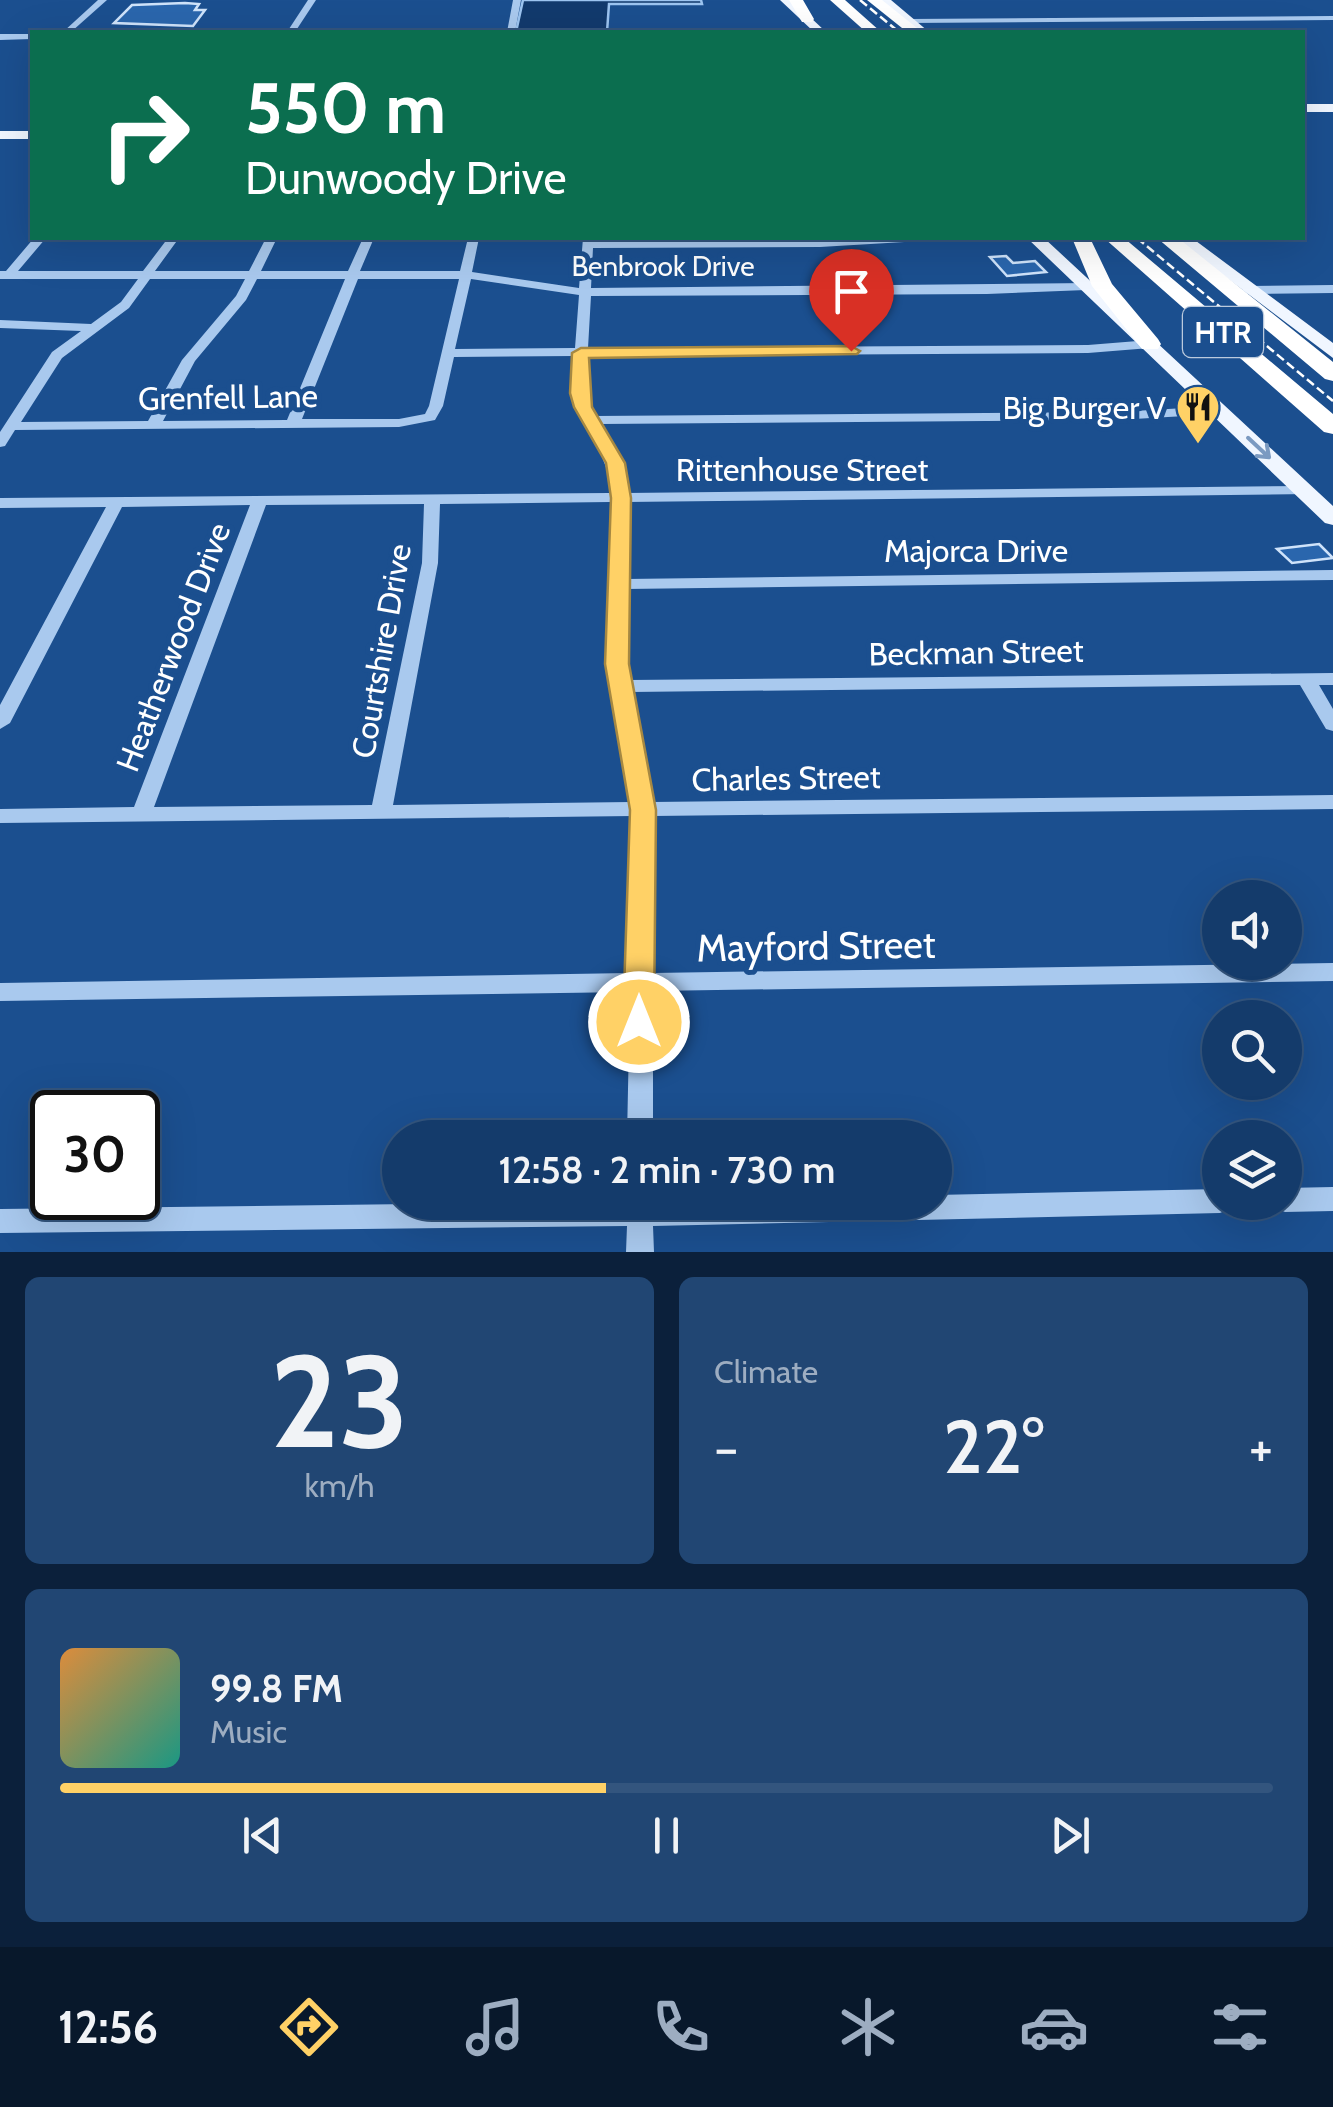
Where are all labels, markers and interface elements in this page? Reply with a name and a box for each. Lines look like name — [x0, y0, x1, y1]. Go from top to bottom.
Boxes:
text: 550 m — [245, 65, 446, 151]
icon: right — [80, 70, 210, 200]
text: Dunwoody Drive — [245, 151, 566, 205]
street label: Benbrook Drive — [571, 249, 755, 283]
pin — [809, 249, 894, 352]
icon: arrive — [824, 264, 879, 319]
road number: HTR — [1183, 307, 1263, 357]
street label: Grenfell Lane — [138, 376, 318, 418]
restaurant icon: Big Burger V — [1175, 384, 1221, 445]
place label: Big Burger V — [1002, 388, 1166, 427]
one-way arrow — [1246, 436, 1270, 460]
street label: Rittenhouse Street — [676, 450, 928, 489]
street label: Heatherwood Drive — [108, 517, 238, 777]
street label: Majorca Drive — [884, 531, 1068, 570]
street label: Courtshire Drive — [343, 541, 419, 761]
street label: Beckman Street — [868, 631, 1084, 673]
street label: Charles Street — [691, 757, 881, 799]
map controls — [1202, 880, 1302, 1220]
button: sound — [1202, 880, 1302, 980]
street label: Mayford Street — [696, 920, 936, 972]
position arrow — [587, 970, 691, 1074]
button: search — [1202, 1000, 1302, 1100]
speed limit sign: 30 — [30, 1090, 160, 1220]
button: layers — [1202, 1120, 1302, 1220]
text: 12:58 · 2 min · 730 m — [499, 1146, 835, 1193]
text: 23 — [270, 1322, 409, 1480]
text: Climate — [714, 1352, 818, 1391]
text: 22° — [943, 1401, 1044, 1492]
text: − — [714, 1414, 738, 1481]
text: + — [1249, 1414, 1273, 1481]
text: km/h — [304, 1466, 375, 1505]
text: 99.8 FM — [210, 1665, 343, 1712]
text: Music — [210, 1712, 287, 1751]
icon: previous — [235, 1808, 290, 1863]
icon: pause — [639, 1808, 694, 1863]
icon: next — [1043, 1808, 1098, 1863]
icon: directions — [274, 1992, 344, 2062]
icon: music — [460, 1992, 530, 2062]
icon: phone — [646, 1992, 716, 2062]
icon: climate — [833, 1992, 903, 2062]
icon: car — [1019, 1992, 1089, 2062]
icon: filters — [1205, 1992, 1275, 2062]
text: 12:56 — [58, 2000, 158, 2054]

